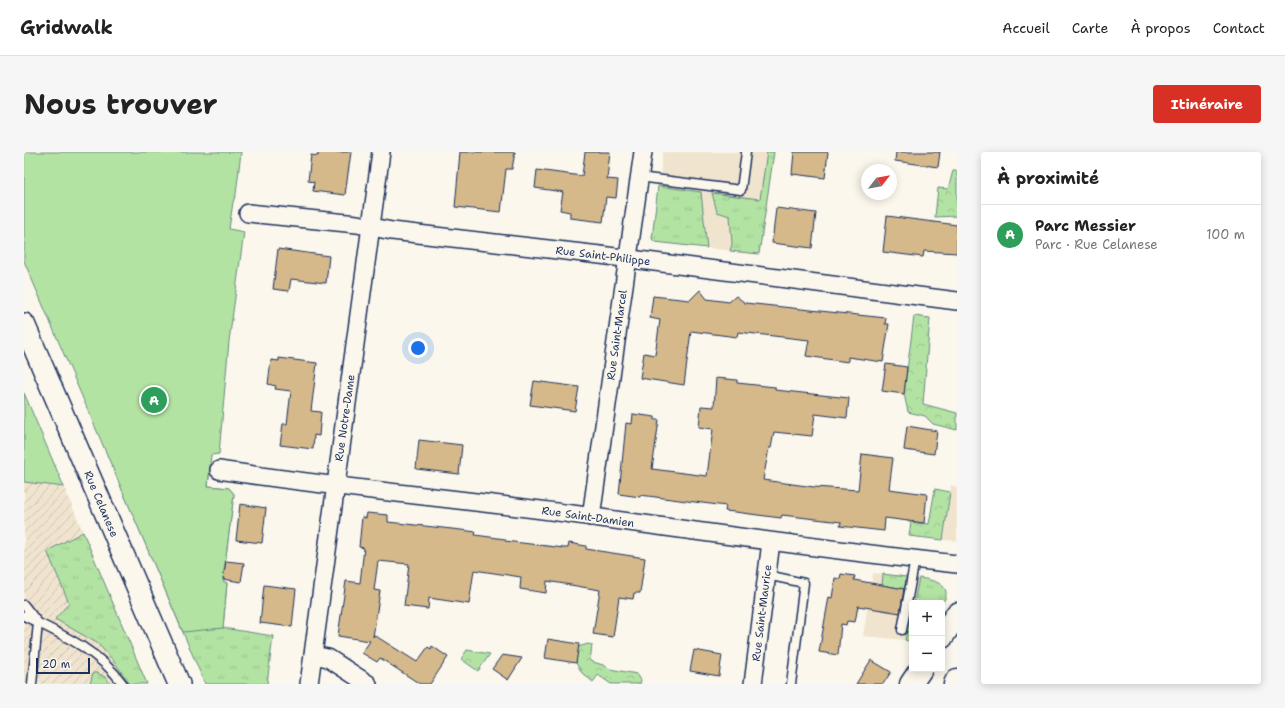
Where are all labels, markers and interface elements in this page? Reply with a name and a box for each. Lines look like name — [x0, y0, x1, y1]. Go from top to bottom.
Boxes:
text: Gridwalk — [20, 15, 113, 40]
text: Accueil — [1002, 19, 1050, 37]
text: Carte — [1072, 19, 1108, 37]
text: À propos — [1130, 19, 1191, 37]
text: Contact — [1213, 19, 1265, 37]
text: Nous trouver — [24, 85, 218, 123]
button: Itinéraire — [1153, 85, 1261, 123]
north arrow — [861, 164, 897, 200]
text: À proximité — [997, 167, 1099, 189]
text: Parc Messier — [1035, 216, 1136, 236]
text: A — [1005, 226, 1015, 243]
text: 100 m — [1206, 226, 1245, 243]
text: Parc · Rue Celanese — [1035, 236, 1158, 253]
street label: Rue Saint-Philippe — [555, 243, 651, 269]
street label: Rue Saint-Marcel — [603, 288, 631, 381]
your location — [408, 338, 428, 358]
street label: Rue Notre-Dame — [331, 374, 359, 462]
pin: A — [141, 385, 167, 415]
street label: Rue Celanese — [80, 469, 122, 539]
street label: Rue Saint-Damien — [541, 503, 636, 531]
street label: Rue Saint-Maurice — [749, 564, 775, 662]
map controls — [909, 600, 945, 672]
button: + — [909, 600, 945, 636]
button: − — [909, 636, 945, 672]
scale bar — [36, 656, 90, 675]
text: 20 m — [42, 657, 70, 672]

